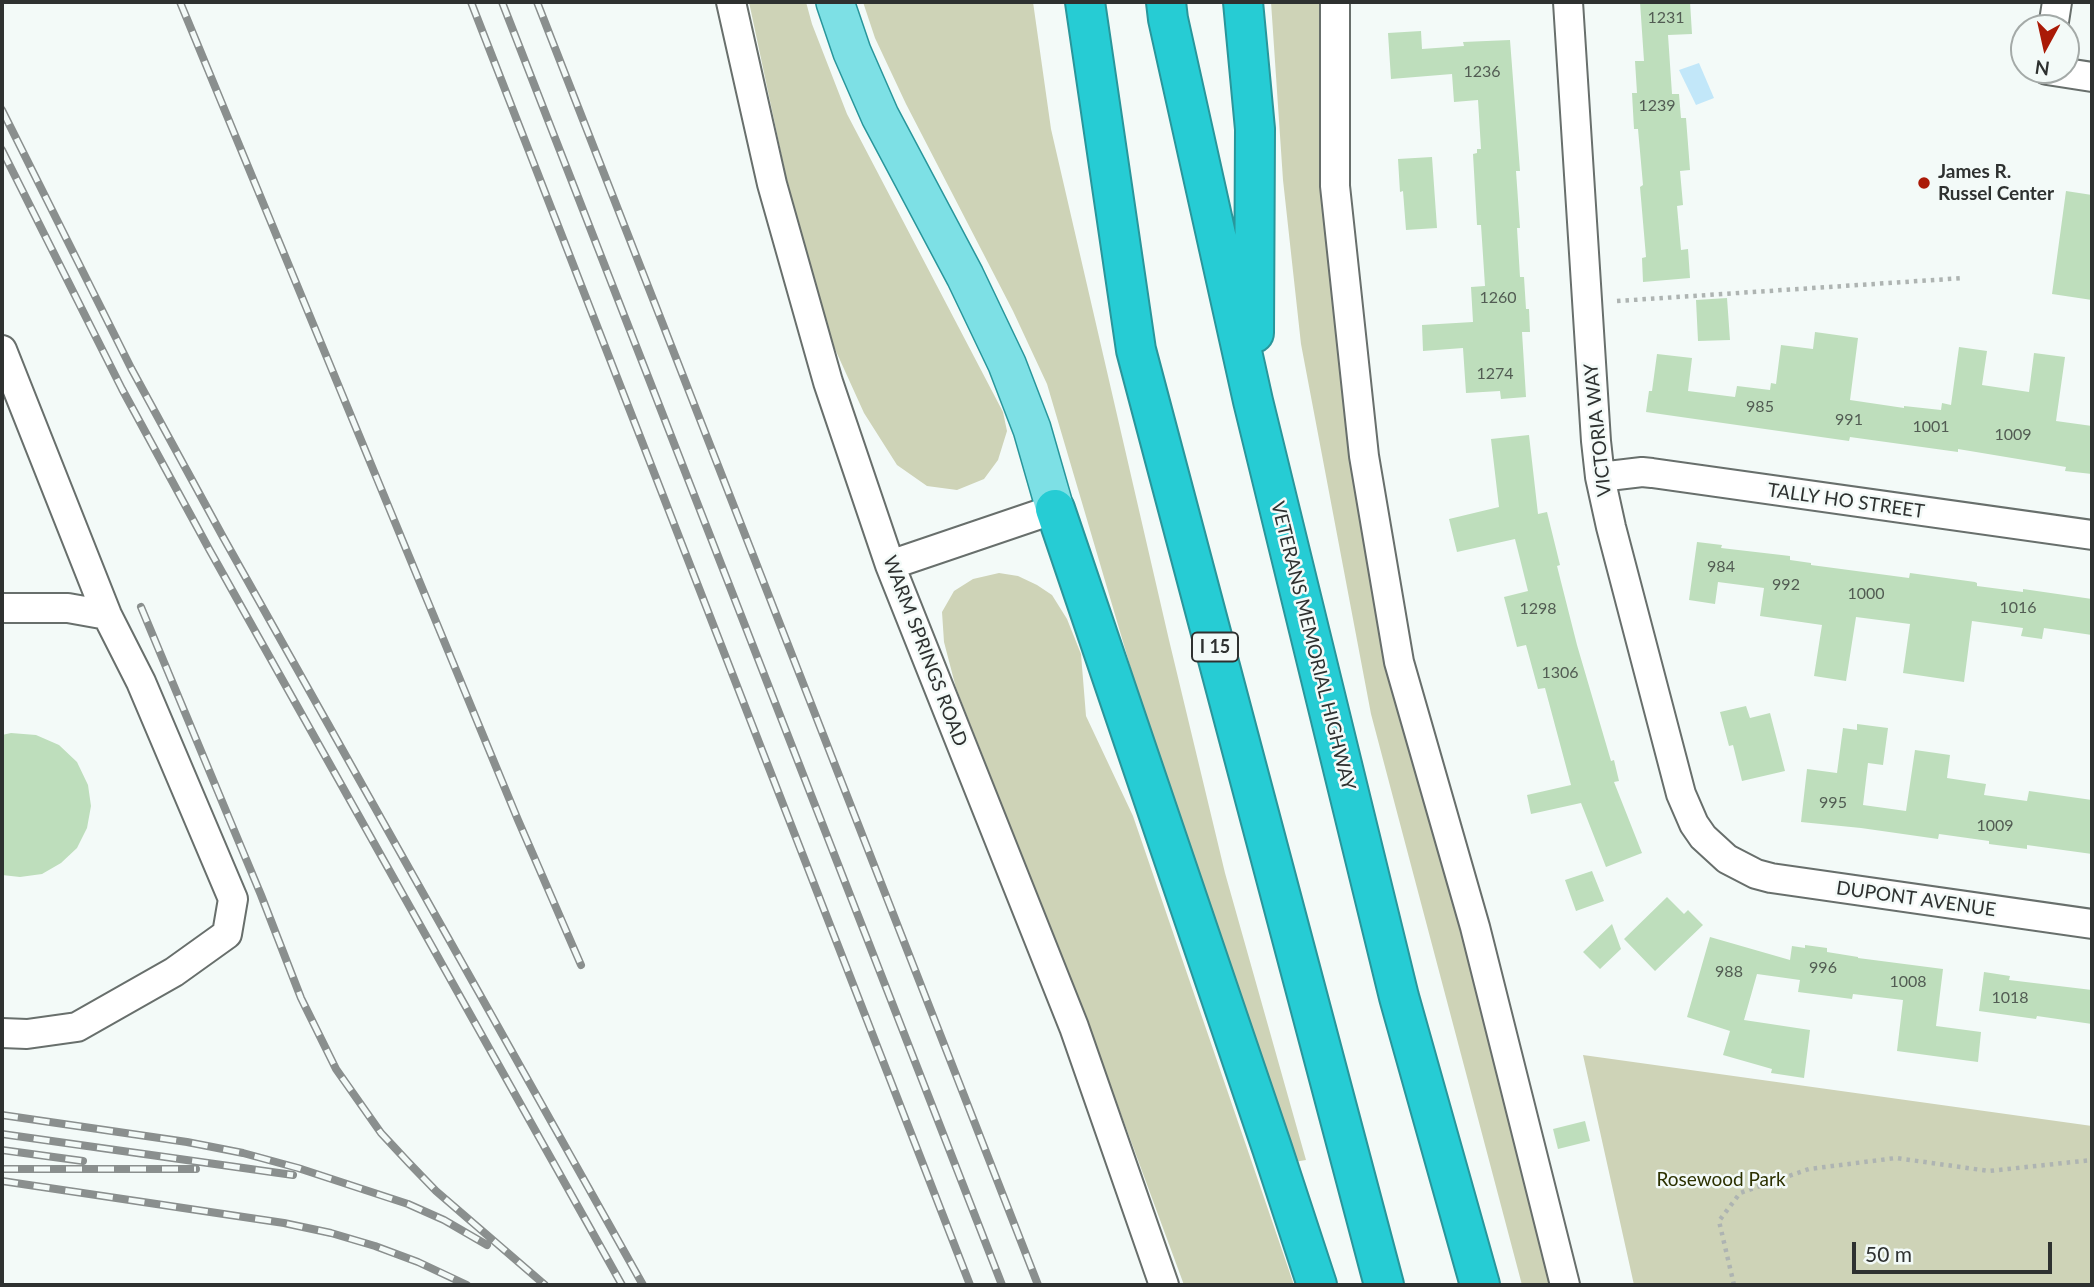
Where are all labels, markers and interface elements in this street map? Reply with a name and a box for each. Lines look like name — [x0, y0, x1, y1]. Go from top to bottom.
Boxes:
house number: 1231 — [1647, 8, 1685, 28]
north arrow — [2010, 14, 2080, 84]
text: N — [2033, 56, 2051, 81]
house number: 1236 — [1463, 62, 1501, 82]
house number: 1239 — [1638, 96, 1676, 116]
place label: James R. Russel Center — [1938, 161, 2054, 205]
marker: James R. Russel Center — [1916, 175, 1932, 191]
house number: 1260 — [1479, 288, 1517, 308]
street label: VICTORIA WAY — [1580, 362, 1616, 498]
house number: 1274 — [1476, 364, 1514, 384]
house number: 985 — [1746, 397, 1774, 417]
house number: 991 — [1835, 410, 1863, 430]
house number: 1001 — [1912, 417, 1950, 437]
house number: 1009 — [1994, 425, 2032, 445]
street label: TALLY HO STREET — [1766, 479, 1926, 523]
street label: VETERANS MEMORIAL HIGHWAY — [1266, 499, 1360, 793]
street label: WARM SPRINGS ROAD — [878, 552, 972, 750]
house number: 984 — [1707, 557, 1735, 577]
house number: 992 — [1772, 575, 1800, 595]
house number: 1000 — [1847, 584, 1885, 604]
house number: 1016 — [1999, 598, 2037, 618]
house number: 1298 — [1519, 599, 1557, 619]
road number: I 15 — [1192, 632, 1238, 662]
house number: 1306 — [1541, 663, 1579, 683]
house number: 995 — [1819, 793, 1847, 813]
house number: 1009 — [1976, 816, 2014, 836]
street label: DUPONT AVENUE — [1835, 877, 1997, 921]
house number: 996 — [1809, 958, 1837, 978]
house number: 988 — [1715, 962, 1743, 982]
house number: 1008 — [1889, 972, 1927, 992]
house number: 1018 — [1991, 988, 2029, 1008]
park label: Rosewood Park — [1656, 1169, 1786, 1191]
scale bar — [1856, 1228, 2056, 1272]
text: 50 m — [1865, 1241, 1912, 1266]

